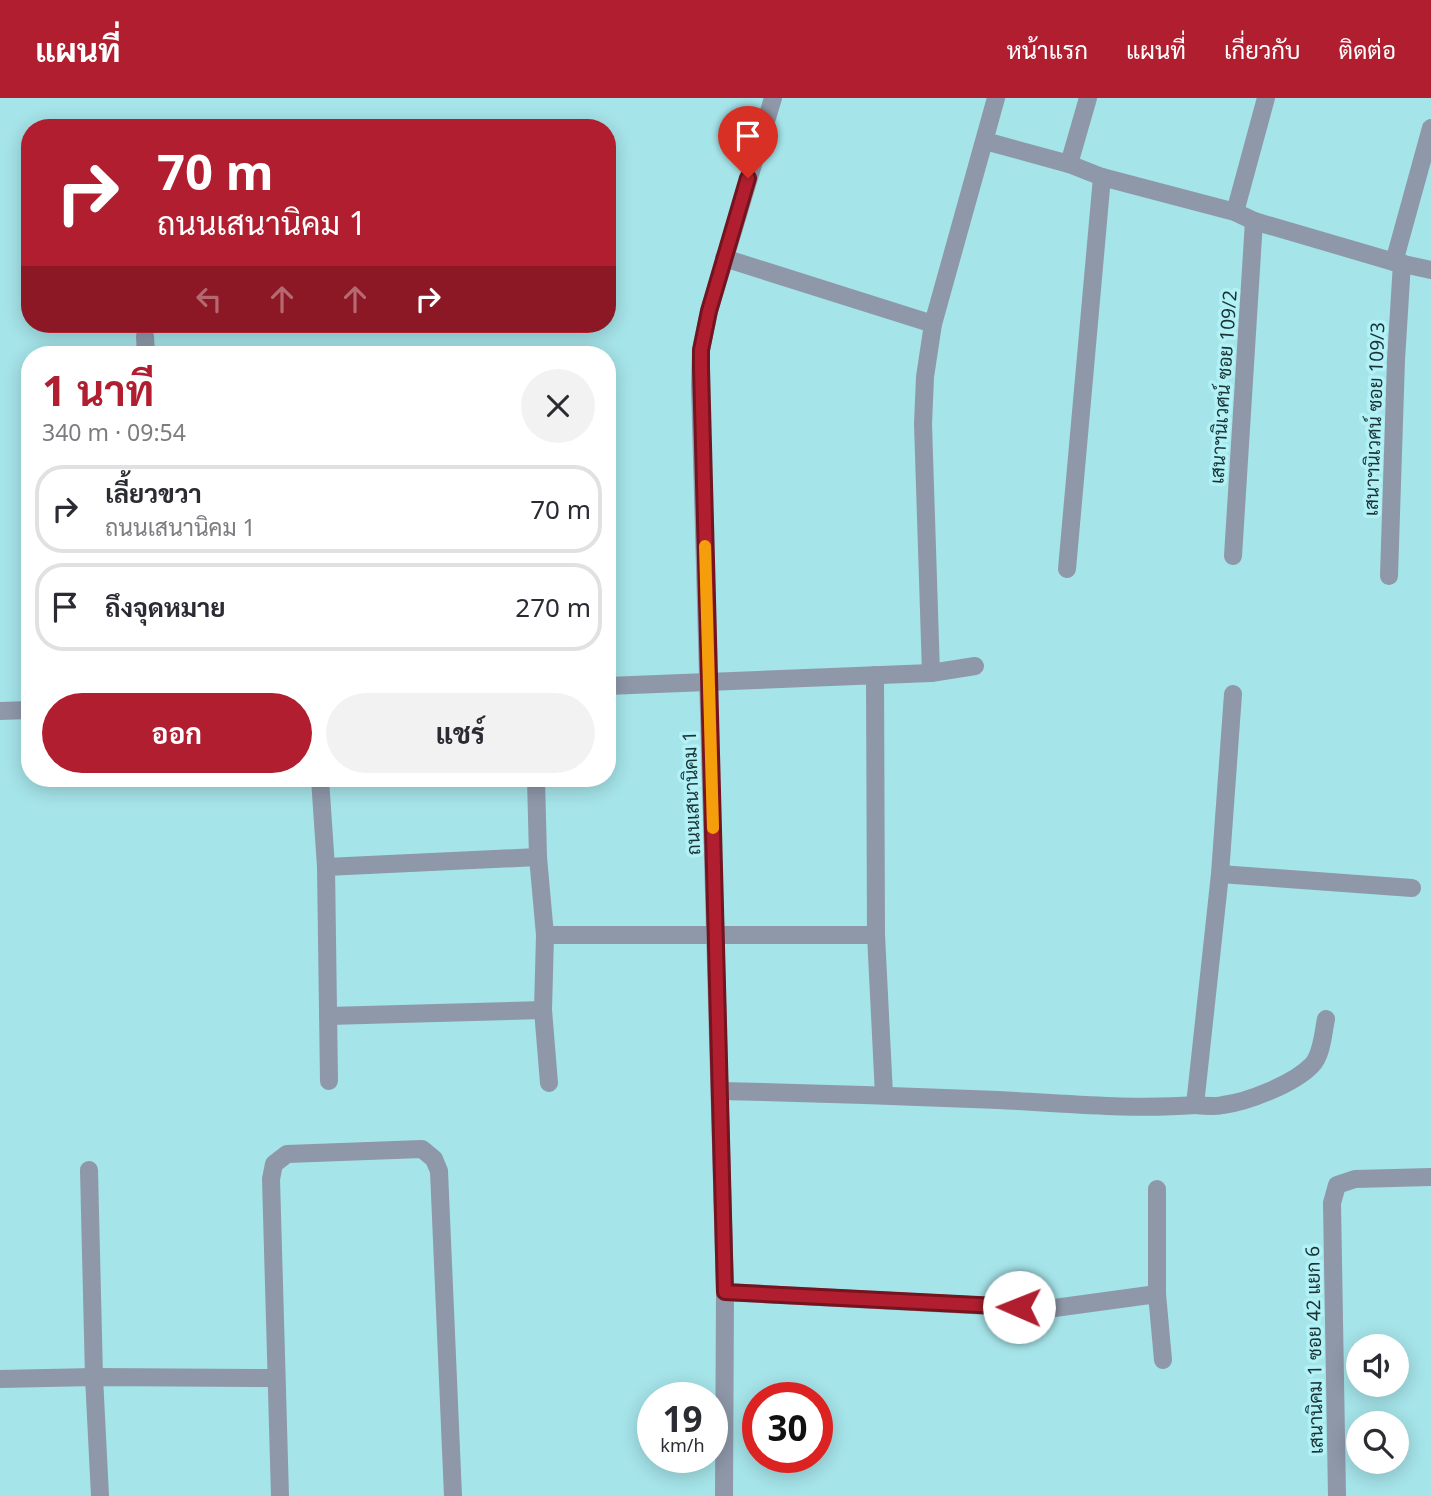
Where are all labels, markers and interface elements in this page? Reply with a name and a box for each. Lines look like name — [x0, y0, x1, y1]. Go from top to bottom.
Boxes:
text: แผนที่ — [35, 27, 121, 72]
text: หน้าแรก — [1007, 33, 1088, 66]
text: แผนที่ — [1126, 33, 1186, 66]
text: เกี่ยวกับ — [1224, 33, 1301, 66]
text: ติดต่อ — [1339, 33, 1396, 66]
pin — [718, 106, 778, 178]
icon: arrive — [729, 117, 767, 155]
text: 70 m — [157, 138, 274, 204]
icon: right — [42, 147, 133, 238]
text: ถนนเสนานิคม 1 — [157, 201, 367, 244]
icon: left — [190, 280, 228, 318]
icon: ahead — [263, 280, 301, 318]
icon: ahead — [336, 280, 374, 318]
icon: right — [409, 280, 447, 318]
street label: เสนาฯนิเวศน์ ซอย 109/2 — [1203, 289, 1243, 485]
street label: เสนาฯนิเวศน์ ซอย 109/3 — [1358, 322, 1390, 516]
text: 1 นาที — [42, 361, 154, 418]
button: close — [521, 369, 595, 443]
text: 340 m · 09:54 — [42, 416, 186, 448]
text: เลี้ยวขวา — [105, 475, 202, 511]
icon: right — [46, 490, 84, 528]
text: 70 m — [530, 491, 591, 527]
text: ถนนเสนานิคม 1 — [105, 511, 256, 543]
icon: arrive — [46, 588, 84, 626]
text: ถึงจุดหมาย — [105, 589, 226, 625]
text: 270 m — [515, 589, 591, 625]
button: ออก — [42, 693, 312, 773]
button: แชร์ — [326, 693, 595, 773]
street label: ถนนเสนานิคม 1 — [676, 730, 706, 856]
street label: เสนานิคม 1 ซอย 42 แยก 6 — [1299, 1246, 1329, 1454]
position arrow — [982, 1270, 1056, 1344]
map controls — [1346, 1334, 1409, 1474]
button: sound — [1346, 1334, 1409, 1397]
speed limit sign: 30 — [742, 1382, 833, 1473]
text: 19 — [662, 1395, 703, 1442]
button: search — [1346, 1411, 1409, 1474]
text: km/h — [660, 1433, 705, 1457]

